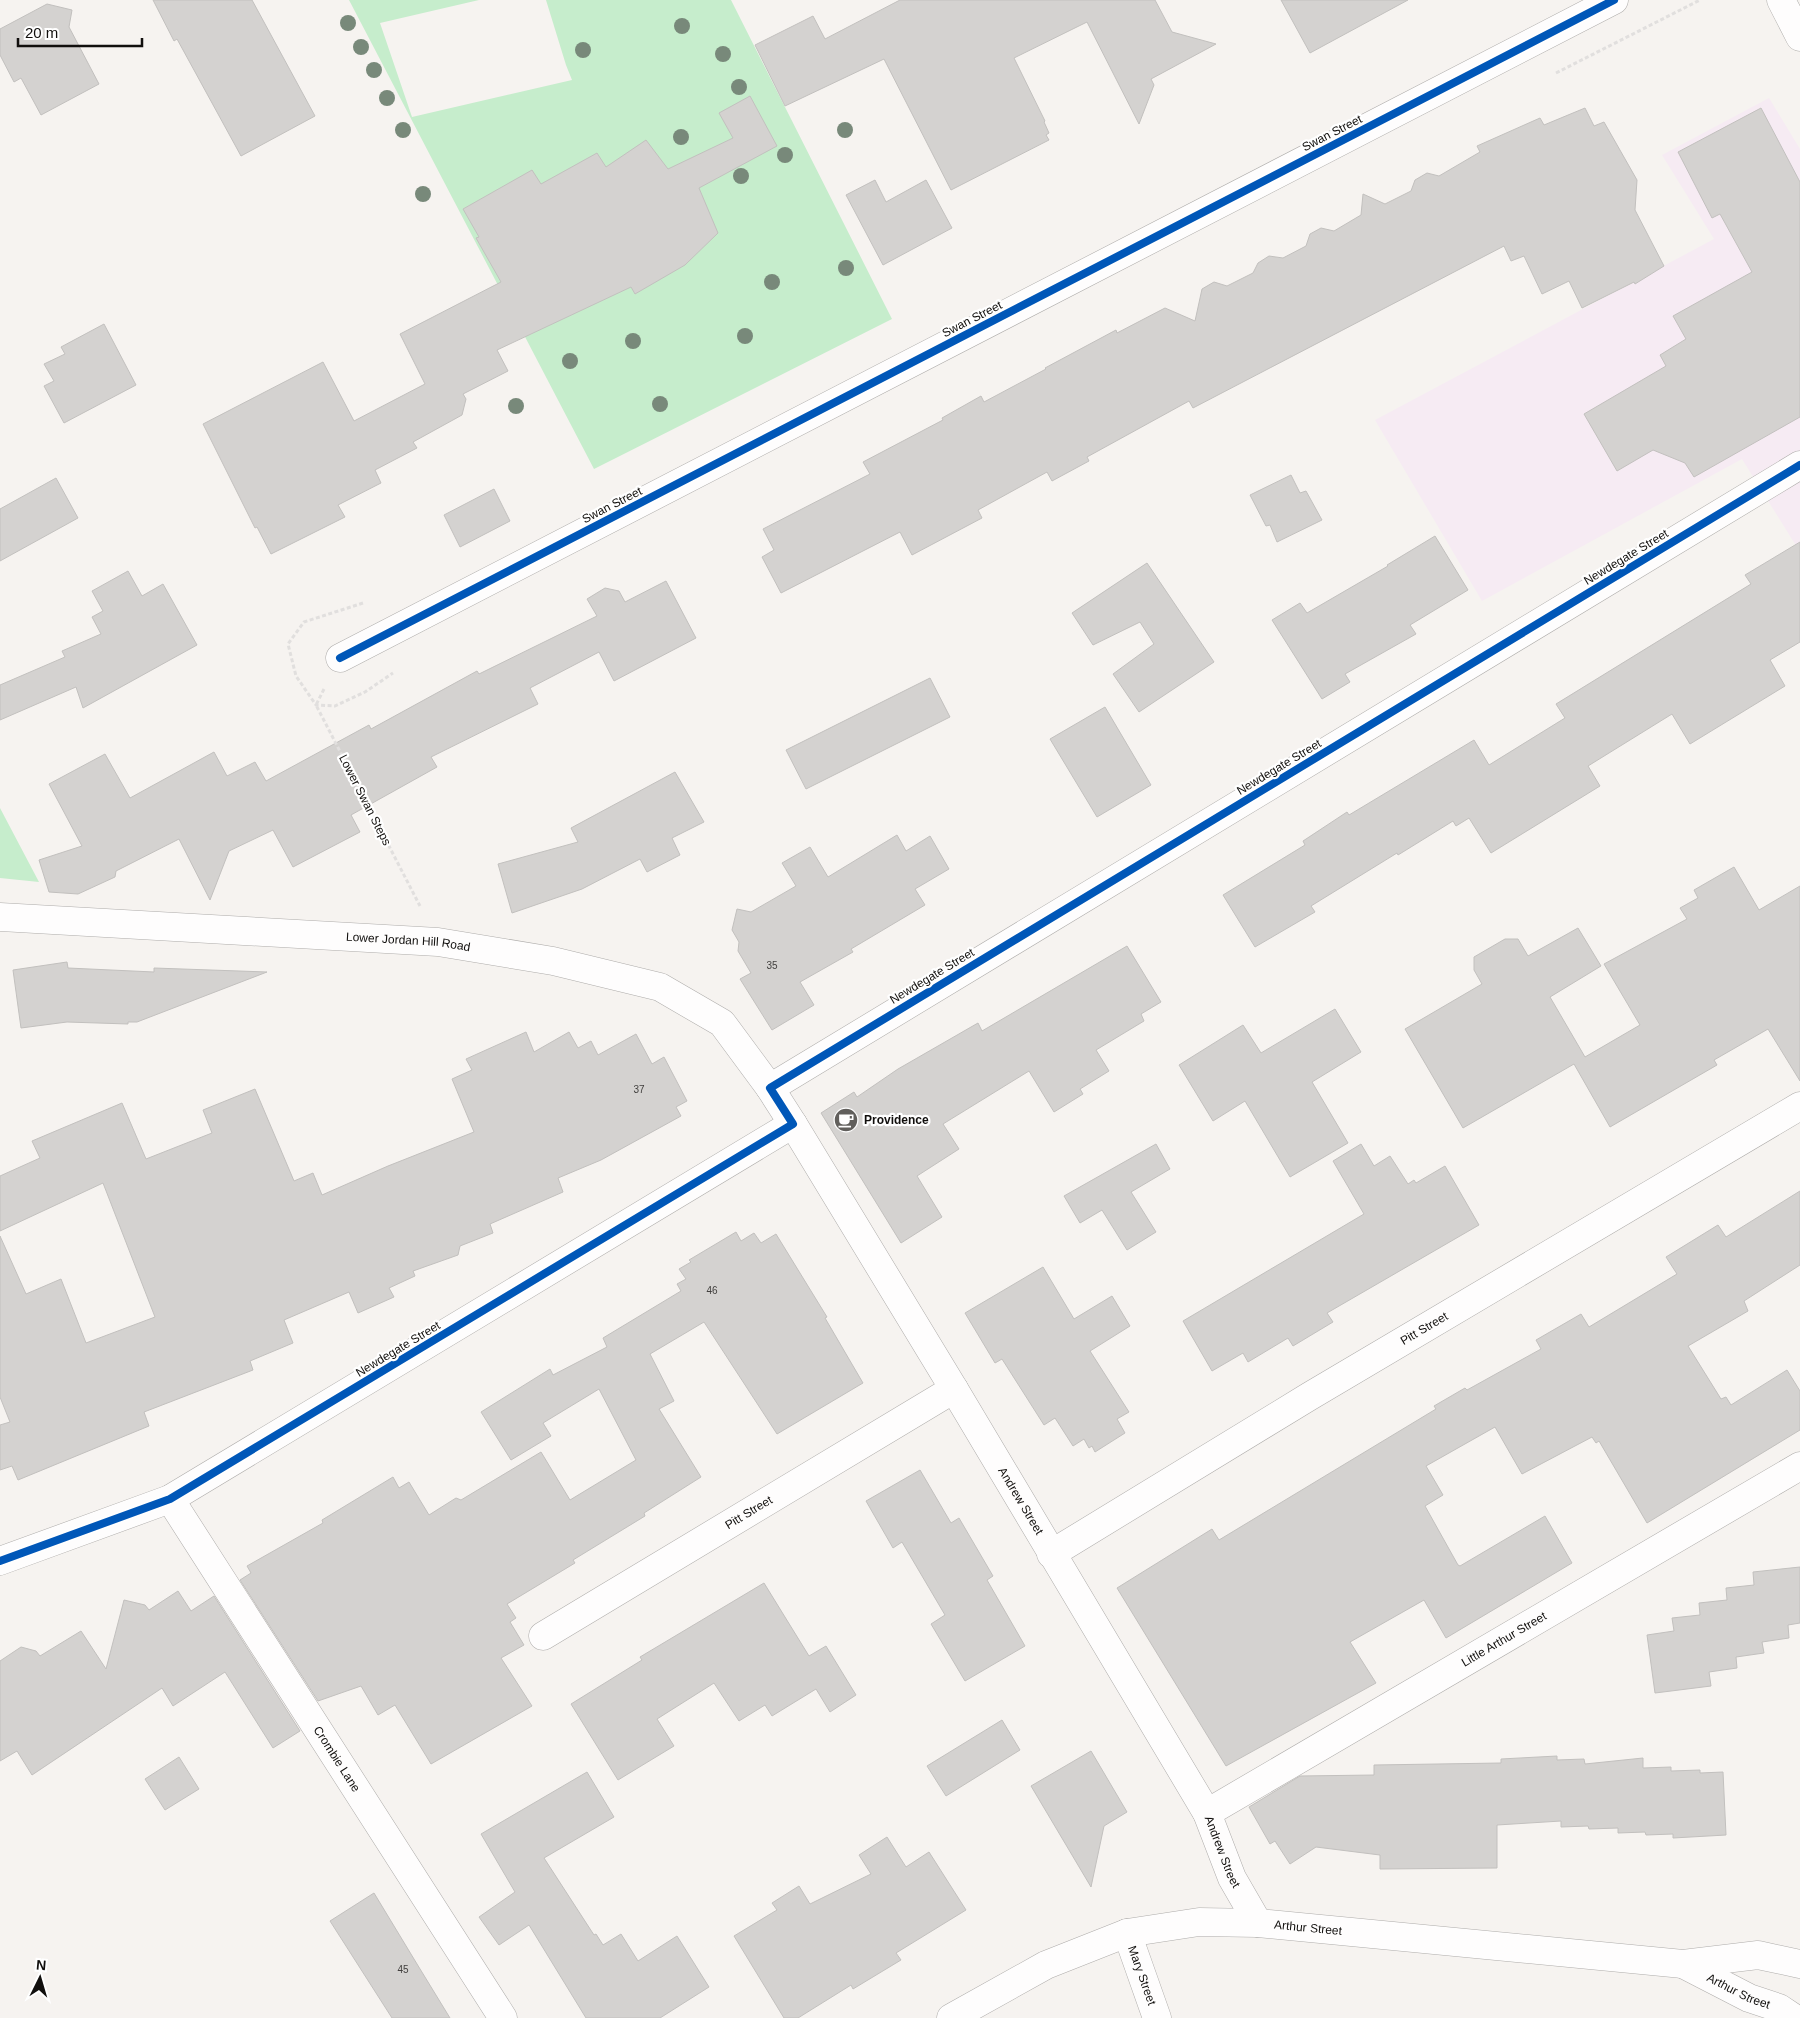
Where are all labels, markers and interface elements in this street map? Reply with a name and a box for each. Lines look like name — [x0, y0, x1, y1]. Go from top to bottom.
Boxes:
scale bar — [18, 15, 141, 47]
text: 20 m — [25, 24, 58, 41]
street label: Swan Street — [1300, 112, 1365, 154]
street label: Swan Street — [940, 298, 1005, 340]
street label: Swan Street — [580, 484, 645, 526]
street label: Newdegate Street — [1581, 526, 1671, 588]
street label: Newdegate Street — [1234, 736, 1324, 798]
street label: Lower Swan Steps — [336, 752, 394, 848]
street label: Lower Jordan Hill Road — [346, 930, 471, 954]
street label: Newdegate Street — [887, 945, 977, 1007]
house number: 35 — [766, 960, 778, 971]
house number: 37 — [633, 1084, 645, 1095]
cafe icon: Providence — [833, 1107, 859, 1133]
place label: Providence — [864, 1113, 929, 1127]
house number: 46 — [706, 1285, 718, 1296]
street label: Pitt Street — [1398, 1309, 1451, 1348]
street label: Newdegate Street — [353, 1318, 443, 1380]
street label: Andrew Street — [995, 1465, 1047, 1538]
street label: Pitt Street — [722, 1492, 776, 1532]
street label: Little Arthur Street — [1459, 1609, 1550, 1670]
street label: Crombie Lane — [311, 1724, 363, 1795]
street label: Andrew Street — [1202, 1814, 1243, 1891]
street label: Arthur Street — [1273, 1918, 1343, 1938]
street label: Mary Street — [1125, 1944, 1159, 2008]
north arrow — [15, 1953, 65, 2003]
text: N — [35, 1957, 47, 1973]
house number: 45 — [397, 1964, 409, 1975]
street label: Arthur Street — [1705, 1971, 1773, 2012]

